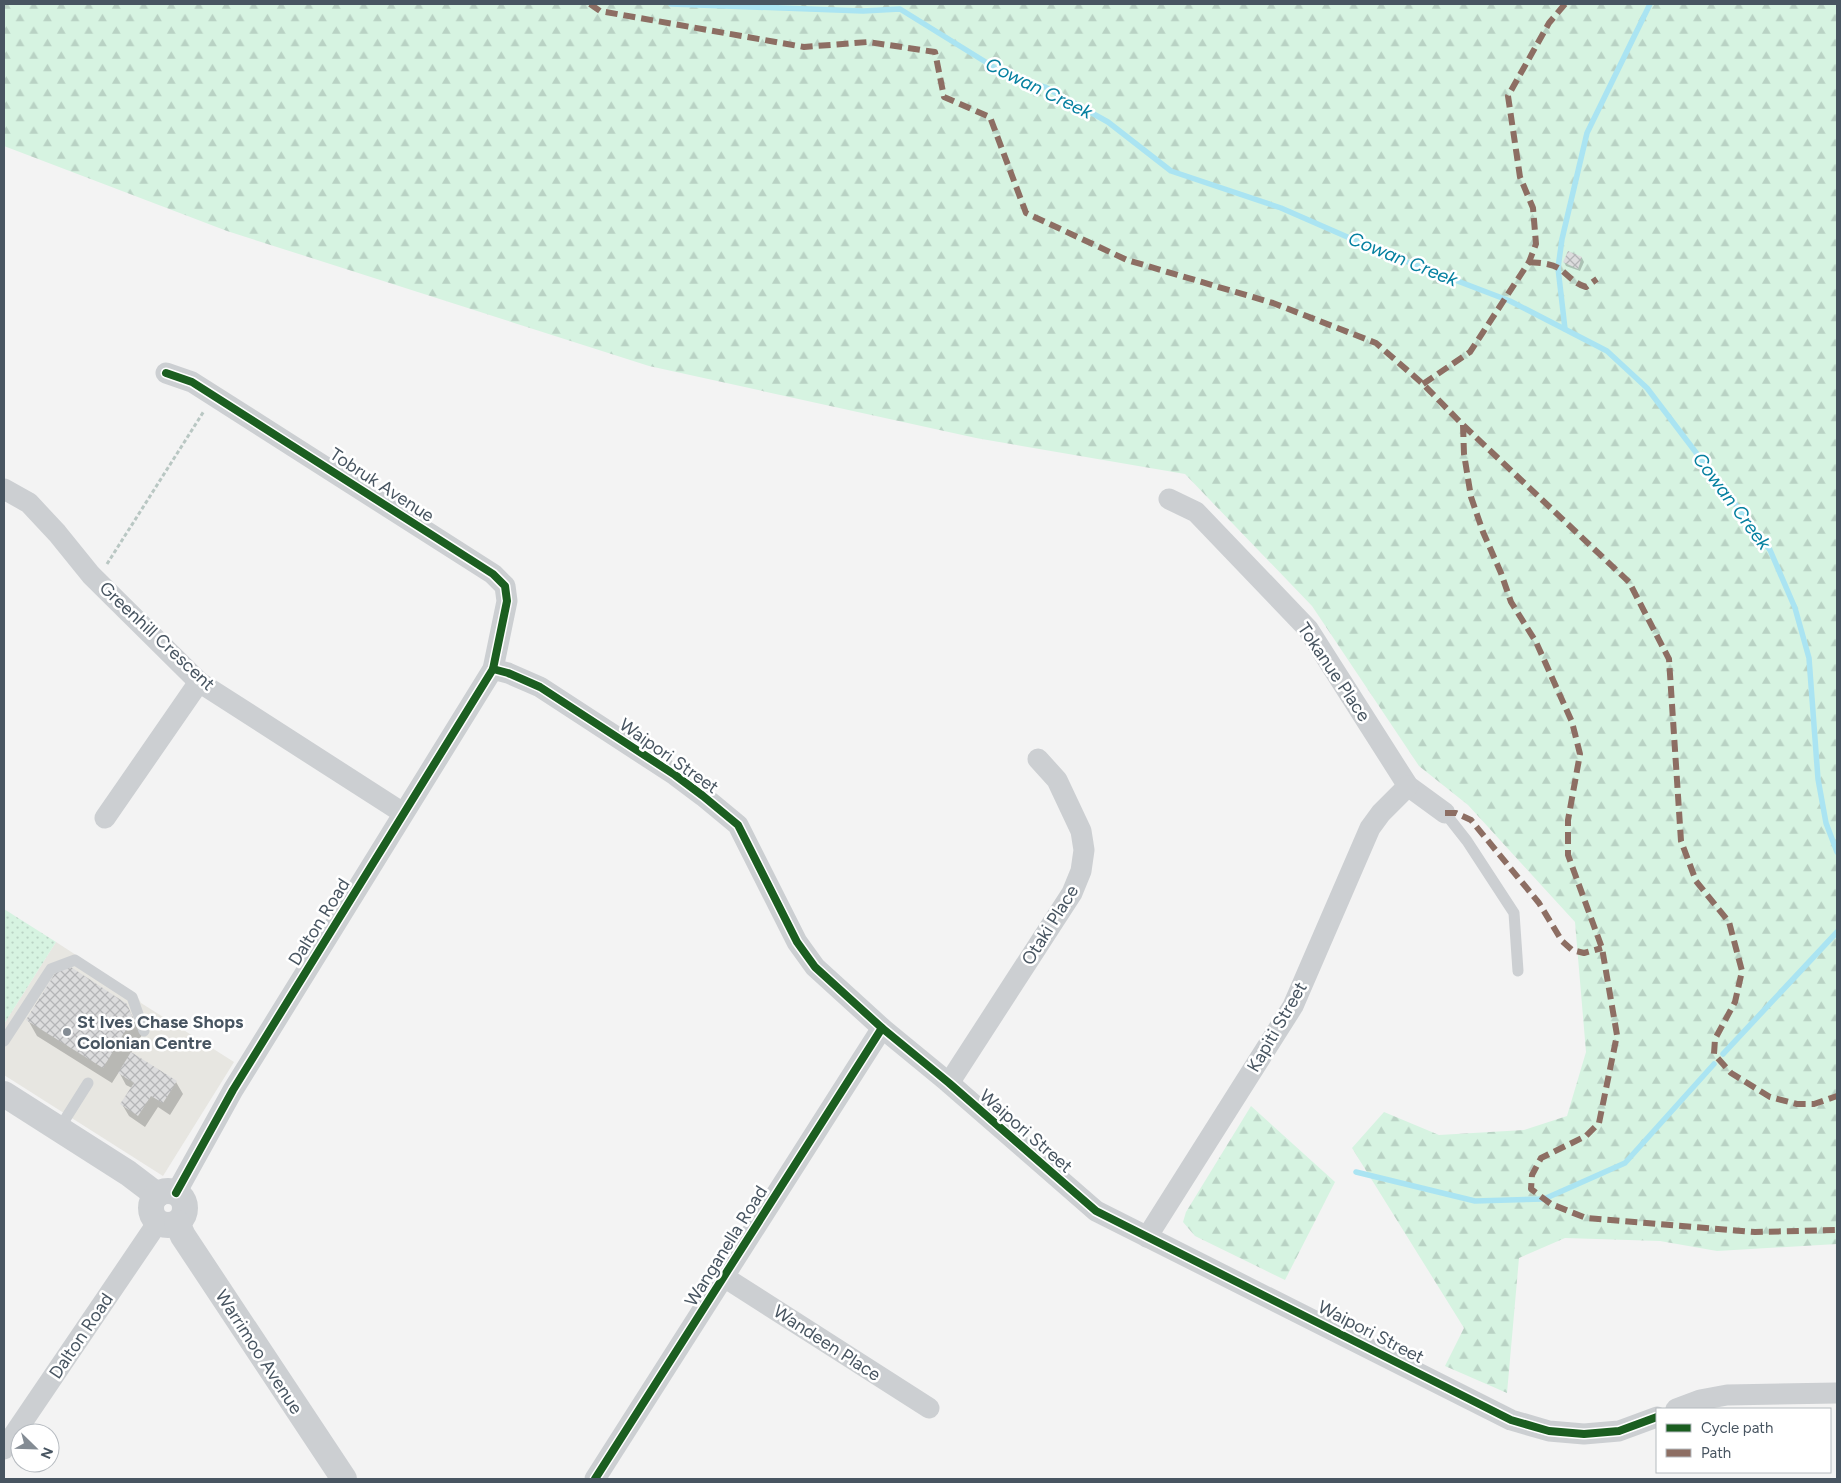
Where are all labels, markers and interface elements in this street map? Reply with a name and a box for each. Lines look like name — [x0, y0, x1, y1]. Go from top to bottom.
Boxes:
water label: Cowan Creek — [982, 52, 1097, 124]
water label: Cowan Creek — [1345, 227, 1462, 292]
street label: Tobruk Avenue — [326, 443, 438, 527]
water label: Cowan Creek — [1688, 448, 1777, 555]
street label: Greenhill Crescent — [95, 577, 219, 695]
street label: Tokanue Place — [1293, 618, 1375, 726]
street label: Waipori Street — [615, 714, 723, 798]
street label: Dalton Road — [284, 874, 354, 970]
street label: Otaki Place — [1017, 881, 1083, 969]
street label: Kapiti Street — [1242, 978, 1312, 1076]
place label: St Ives Chase Shops Colonian Centre — [77, 1011, 244, 1054]
marker: St Ives Chase Shops Colonian Centre — [61, 1026, 73, 1038]
street label: Waipori Street — [975, 1085, 1077, 1178]
street label: Wanganella Road — [680, 1181, 772, 1311]
street label: Warrimoo Avenue — [211, 1286, 307, 1418]
street label: Dalton Road — [44, 1289, 118, 1383]
street label: Waipori Street — [1314, 1296, 1428, 1368]
street label: Wandeen Place — [769, 1300, 885, 1386]
legend — [1656, 1408, 1831, 1473]
text: Cycle path — [1701, 1419, 1773, 1437]
north arrow — [10, 1423, 60, 1473]
text: Path — [1701, 1444, 1731, 1462]
text: N — [37, 1445, 56, 1461]

